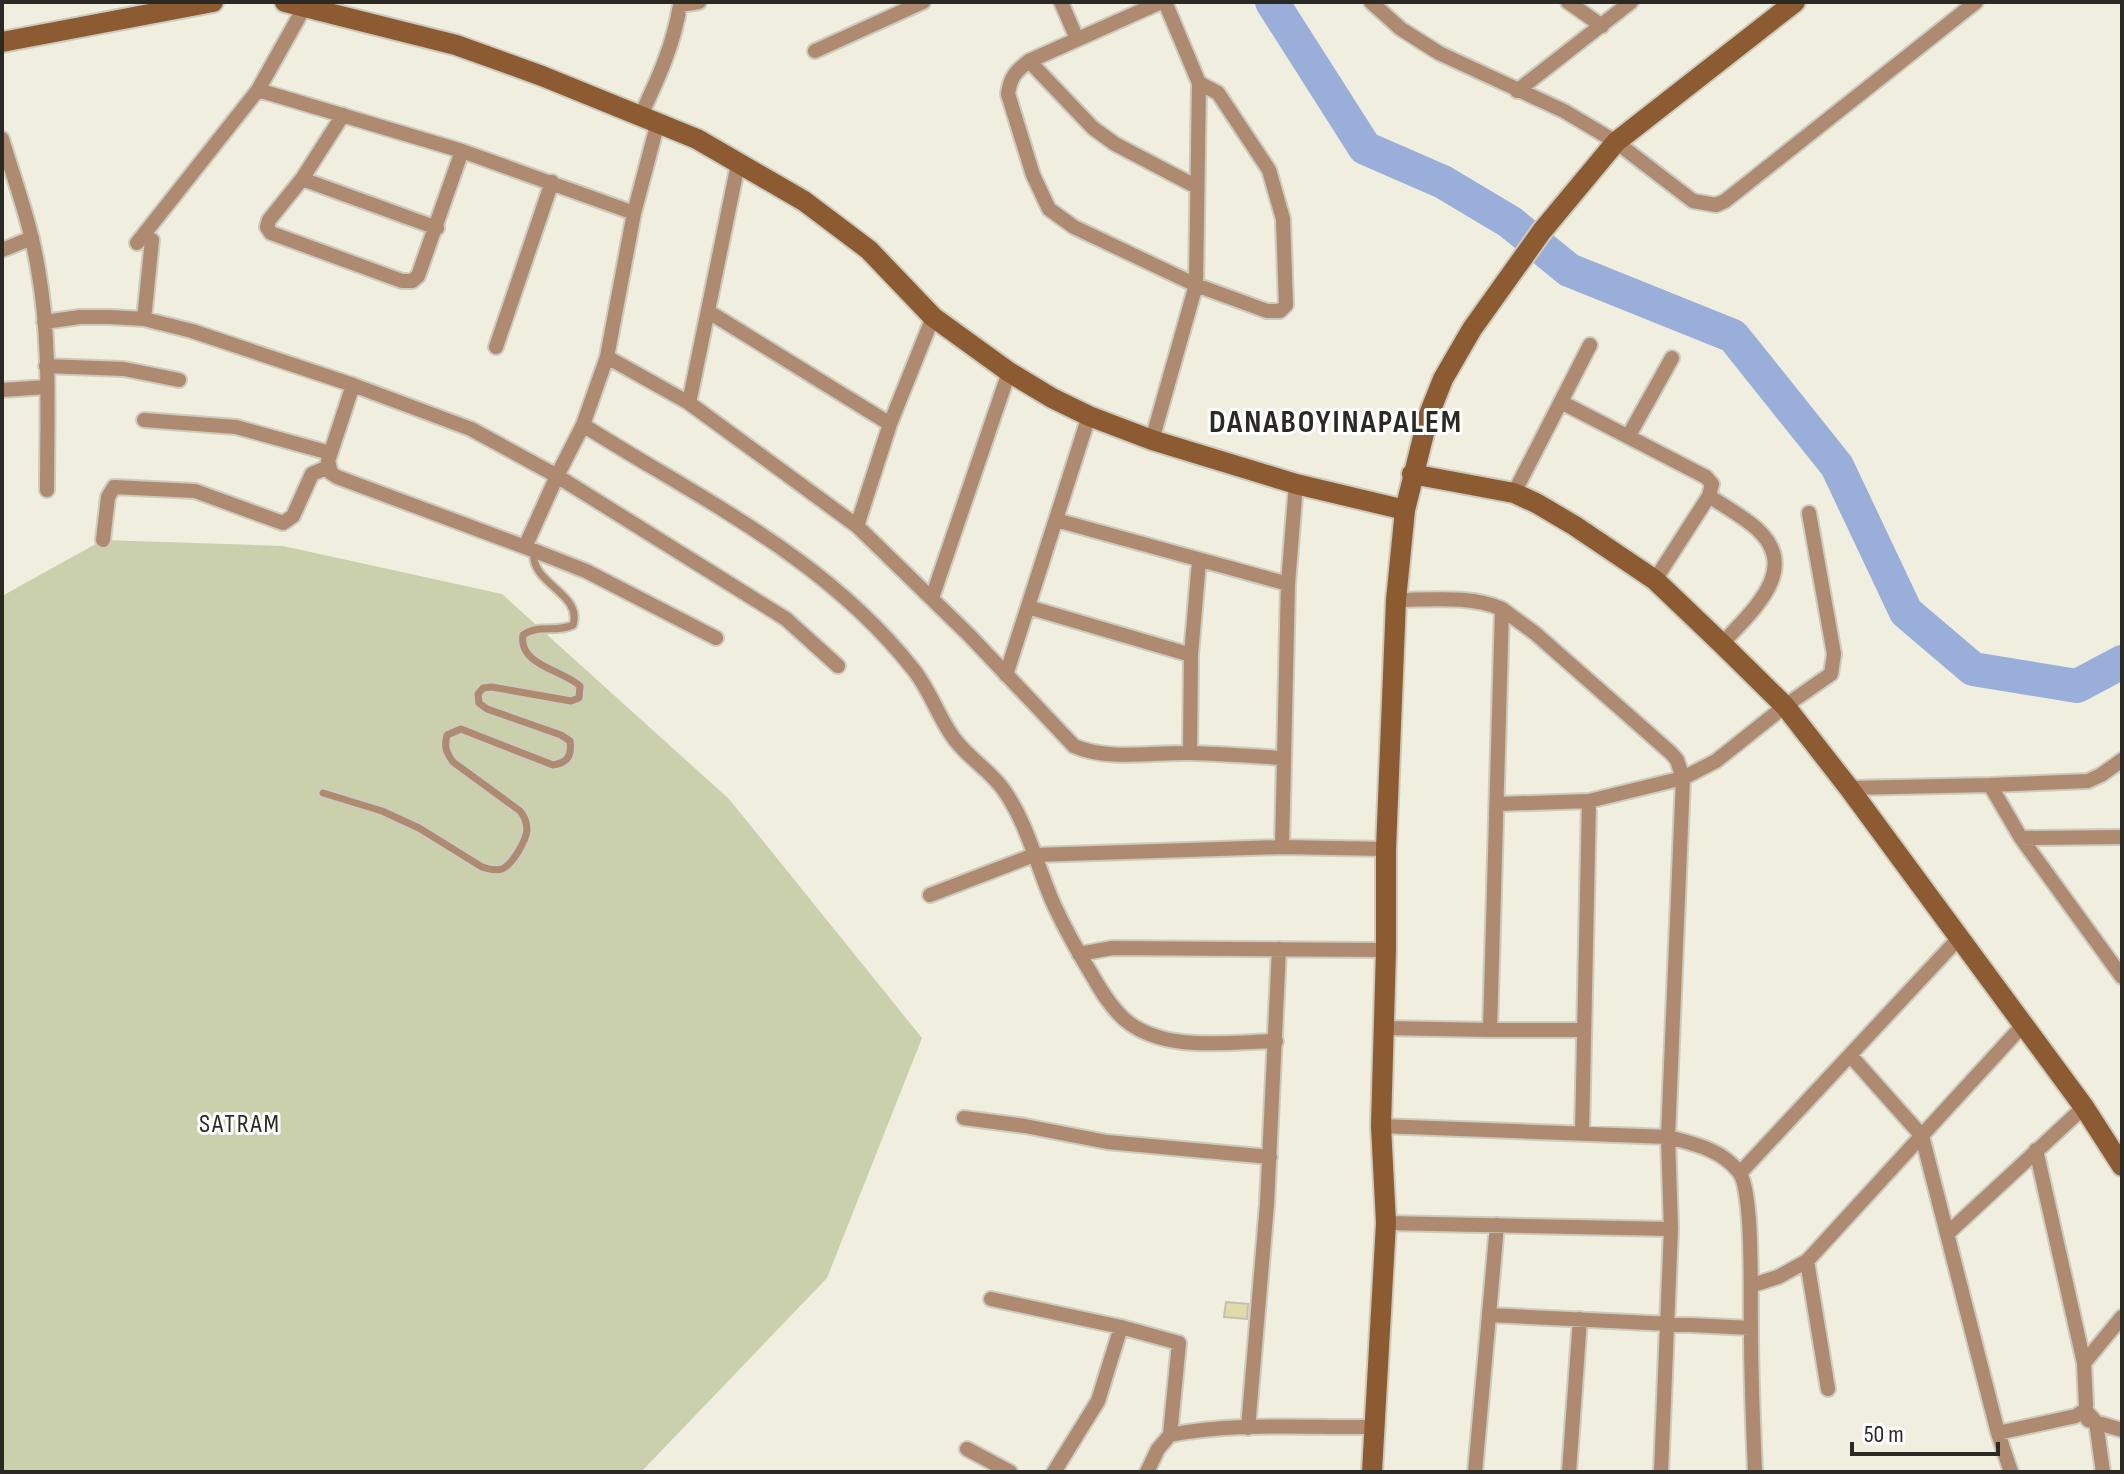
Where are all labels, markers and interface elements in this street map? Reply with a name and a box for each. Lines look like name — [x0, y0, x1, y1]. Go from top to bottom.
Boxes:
district label: DANABOYINAPALEM — [1209, 403, 1463, 442]
district label: SATRAM — [199, 1109, 281, 1140]
scale bar — [1852, 1406, 1998, 1456]
text: 50 m — [1864, 1420, 1904, 1449]

